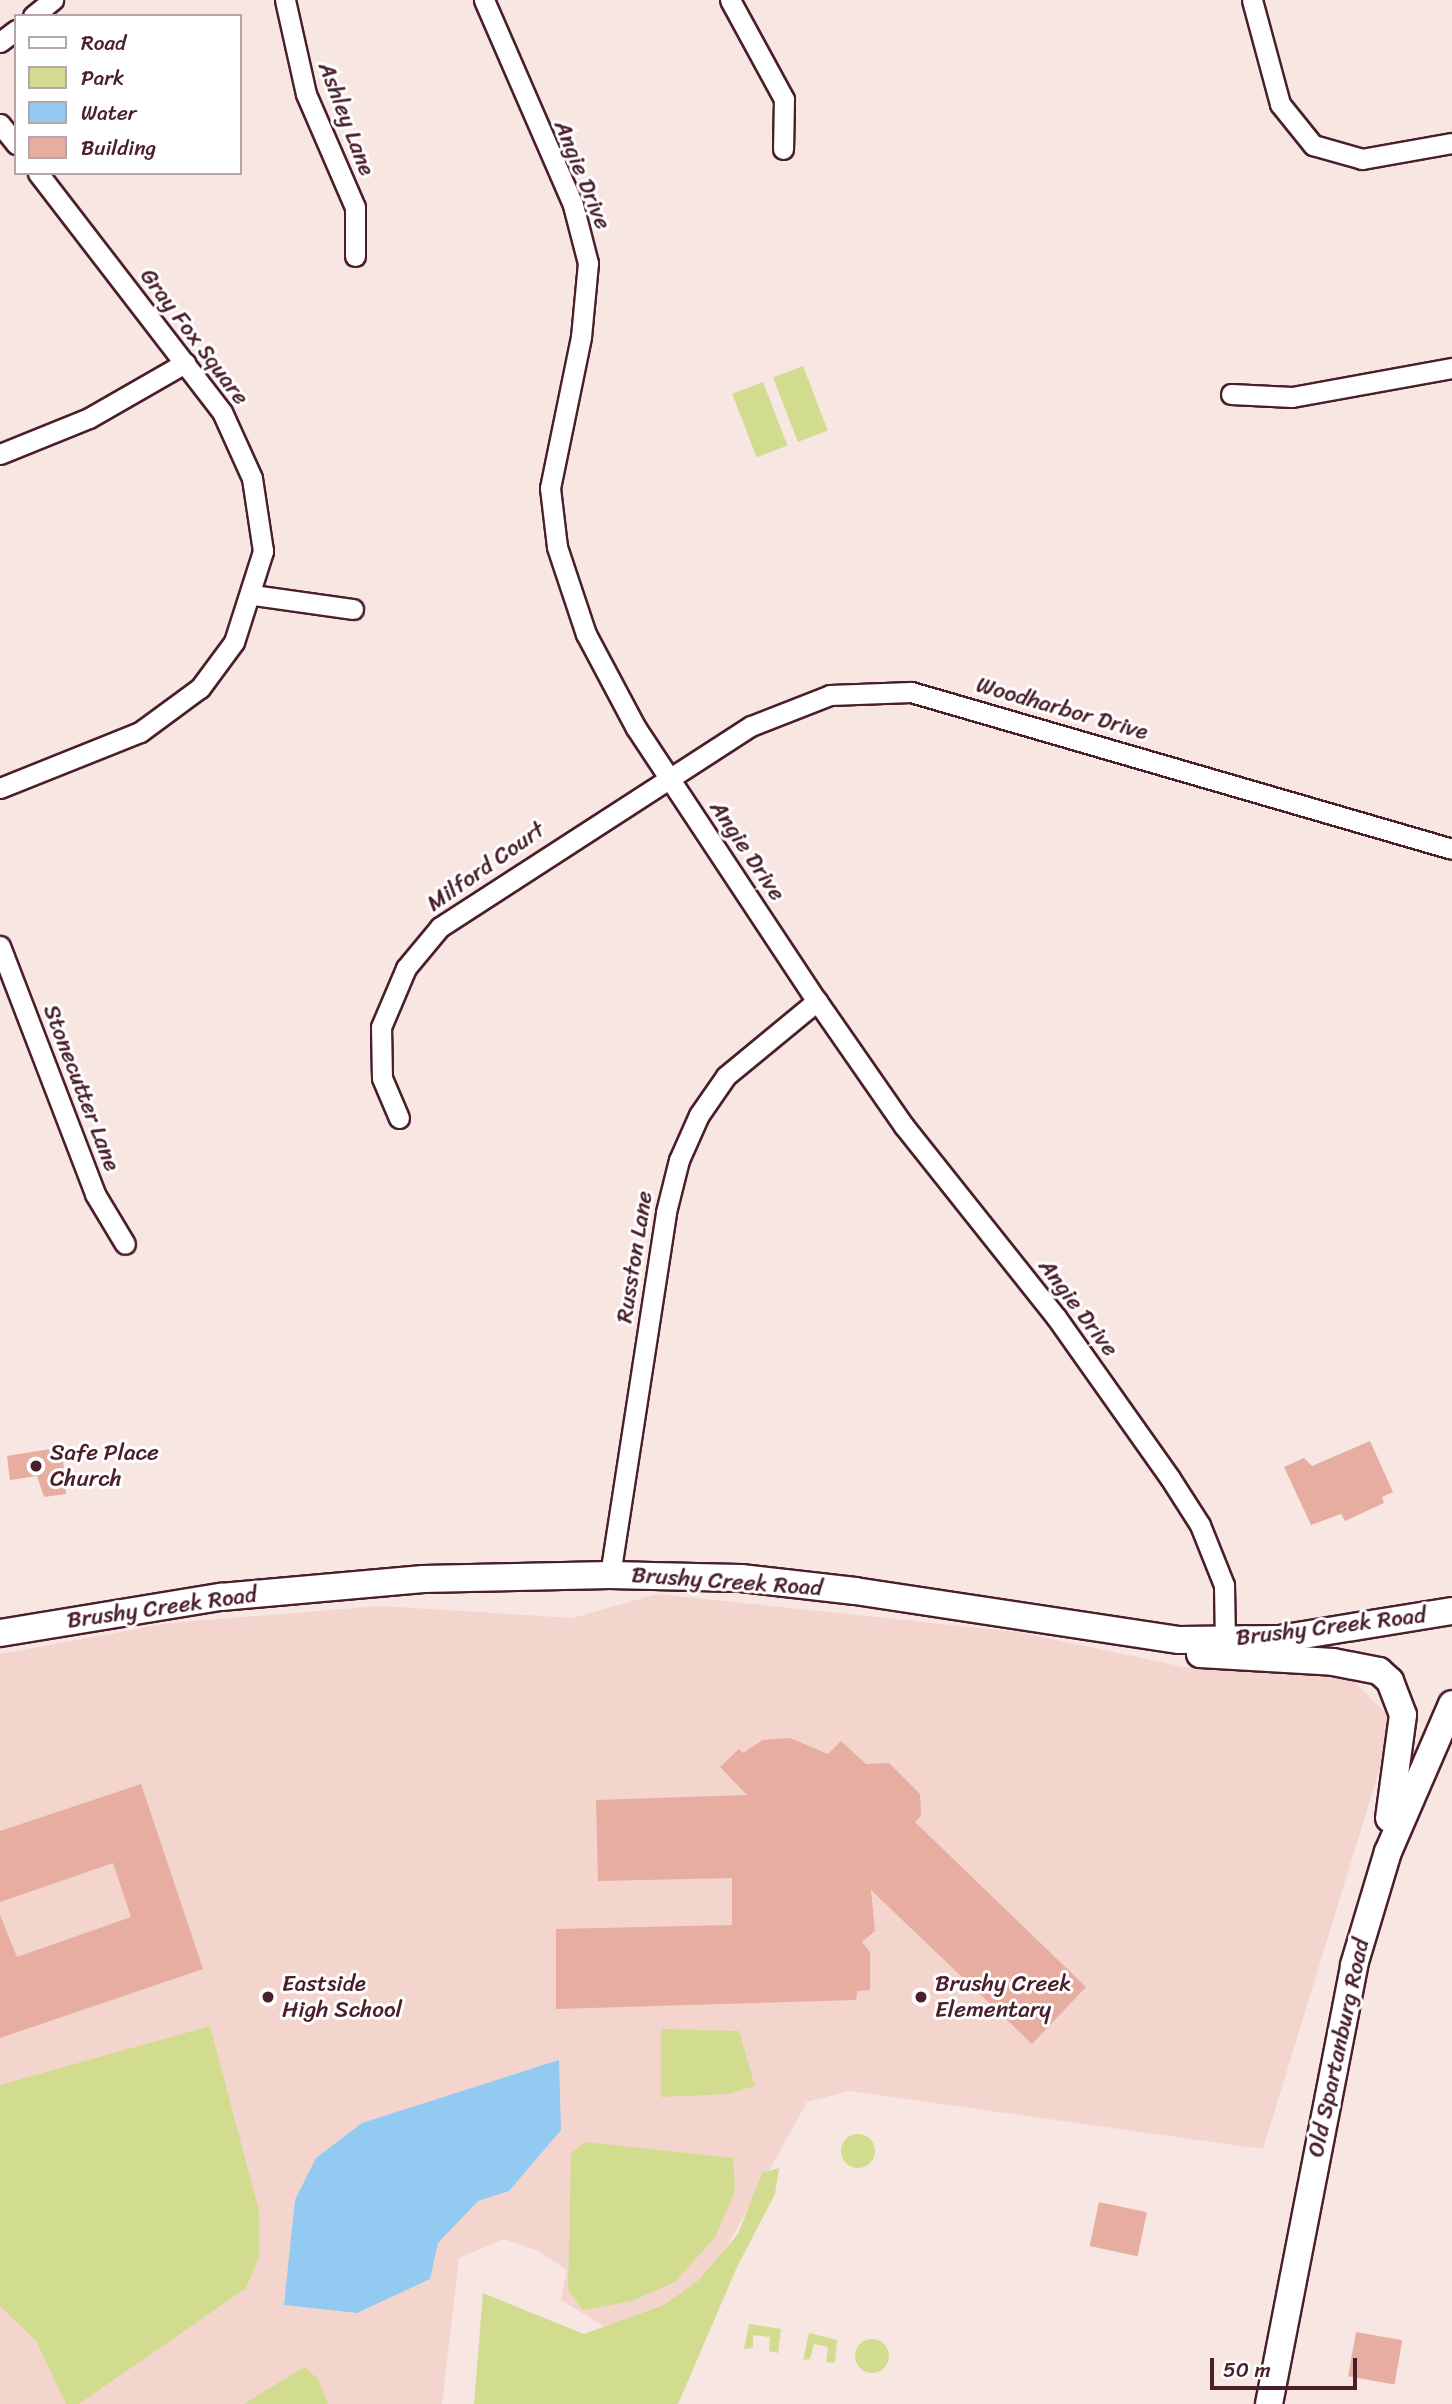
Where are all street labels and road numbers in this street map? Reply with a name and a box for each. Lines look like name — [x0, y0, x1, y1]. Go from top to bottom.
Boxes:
street label: Ashley Lane — [312, 58, 380, 180]
street label: Angie Drive — [548, 116, 616, 234]
street label: Gray Fox Square — [133, 263, 255, 411]
street label: Woodharbor Drive — [973, 671, 1151, 747]
street label: Angie Drive — [703, 795, 791, 907]
street label: Milford Court — [421, 816, 551, 918]
street label: Stonecutter Lane — [36, 1001, 126, 1175]
street label: Russton Lane — [611, 1189, 659, 1325]
street label: Angie Drive — [1032, 1254, 1124, 1362]
street label: Brushy Creek Road — [630, 1562, 824, 1602]
street label: Brushy Creek Road — [65, 1581, 259, 1635]
street label: Brushy Creek Road — [1234, 1602, 1428, 1652]
street label: Old Spartanburg Road — [1302, 1937, 1376, 2159]

